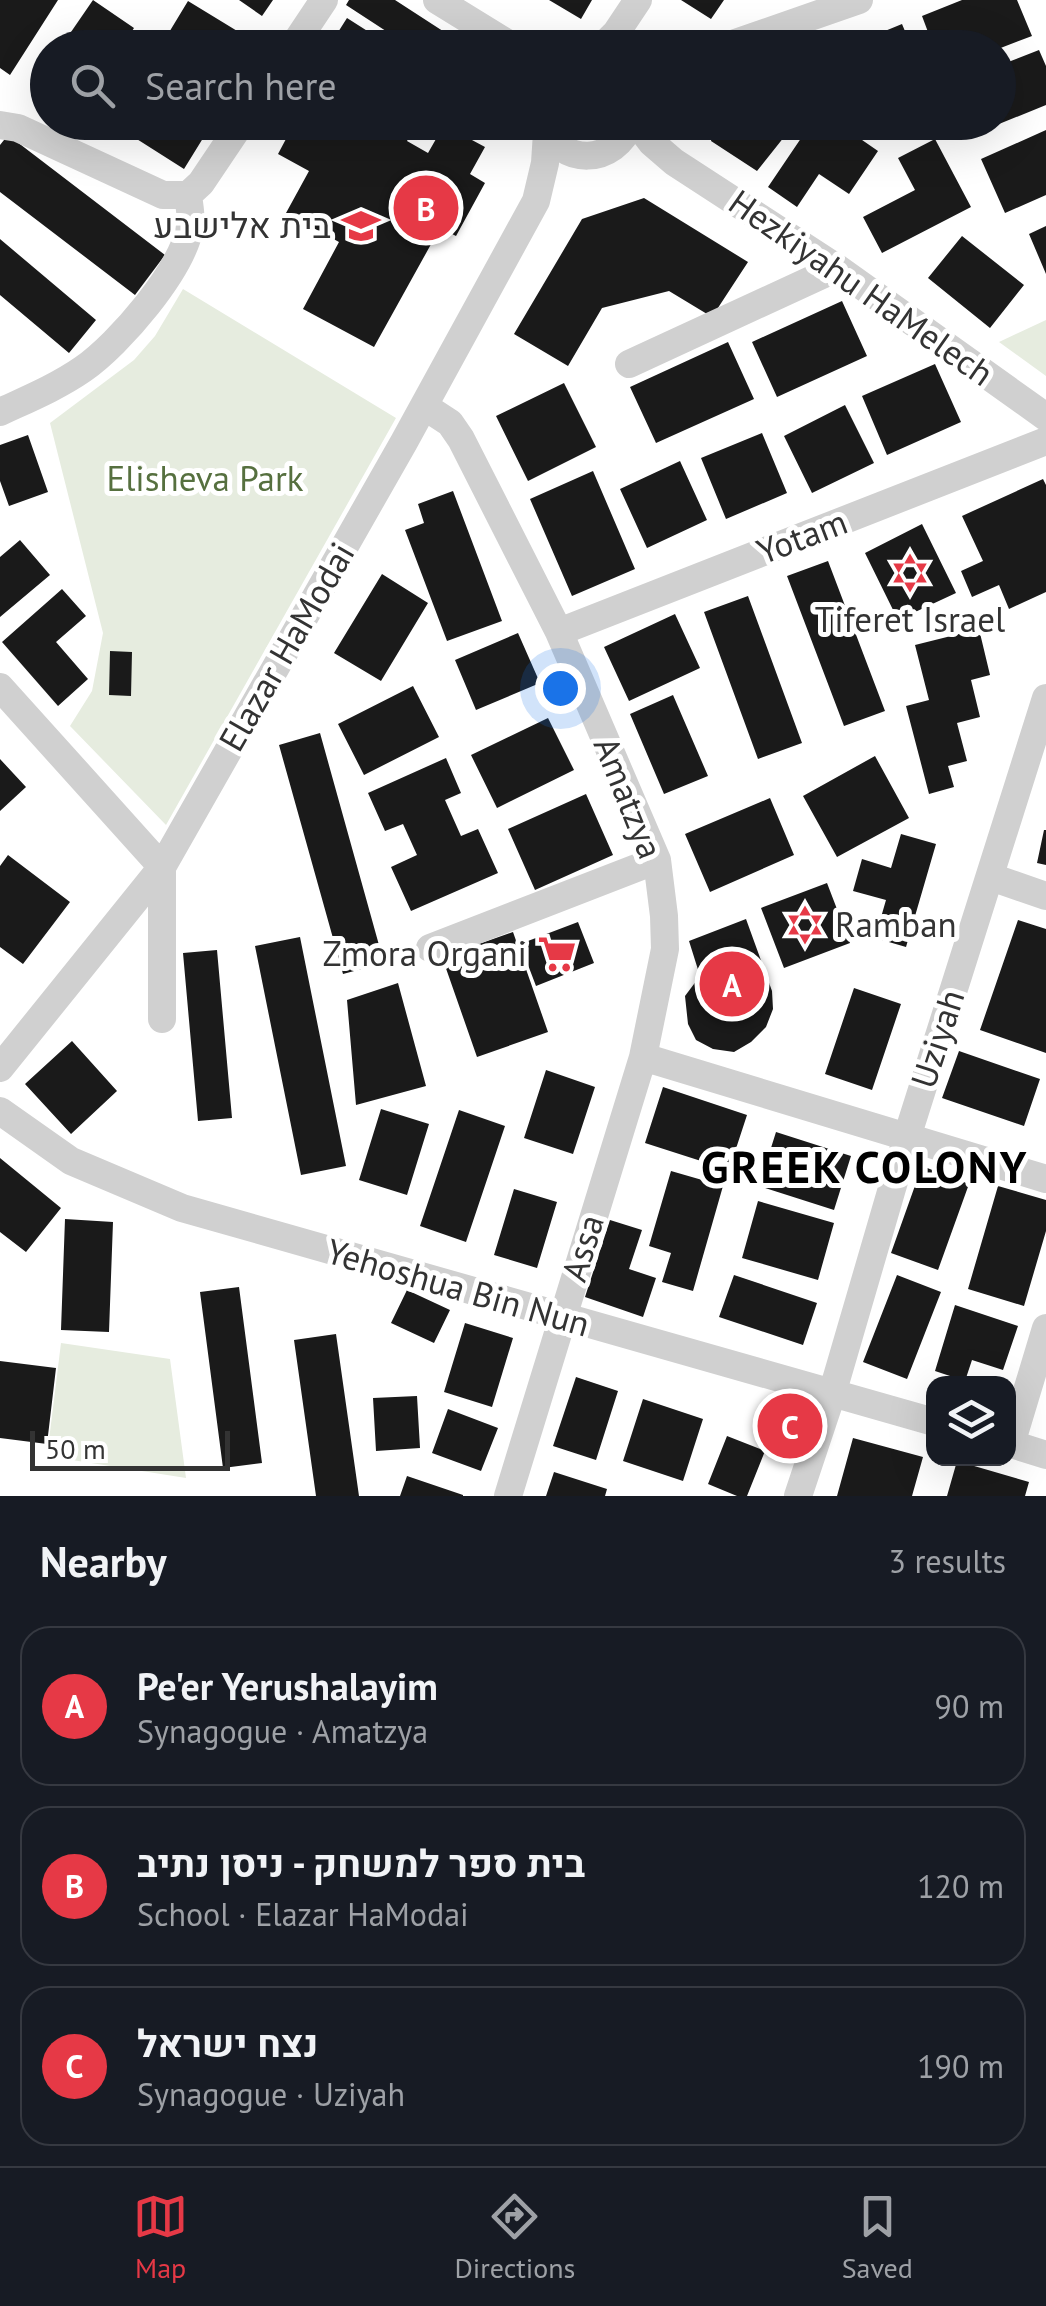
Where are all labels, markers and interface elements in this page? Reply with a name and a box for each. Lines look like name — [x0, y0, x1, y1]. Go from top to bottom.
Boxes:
search box — [30, 30, 1016, 140]
icon: search — [65, 58, 120, 113]
text: Search here — [145, 61, 337, 110]
pin: B — [394, 170, 458, 246]
street label: Hezkiyahu HaMelech — [720, 179, 1003, 396]
place label: בית אלישבע — [153, 202, 331, 248]
school or university icon: בית אלישבע — [340, 205, 382, 247]
park label: Elisheva Park — [106, 455, 304, 501]
street label: Yotam — [750, 498, 853, 574]
street label: Elazar HaModai — [208, 534, 364, 759]
synagogue icon: Tiferet Israel — [889, 552, 931, 594]
place label: Tiferet Israel — [815, 596, 1005, 642]
your location — [535, 663, 586, 714]
street label: Amatzya — [584, 730, 674, 865]
place label: Ramban — [835, 901, 957, 947]
synagogue icon: Ramban — [784, 904, 826, 946]
place label: Zmora Organi — [322, 930, 527, 976]
supermarket icon: Zmora Organi — [536, 933, 578, 975]
pin: A — [700, 946, 764, 1022]
street label: Uziyah — [900, 984, 974, 1094]
district label: GREEK COLONY — [701, 1137, 1029, 1195]
street label: Assa — [550, 1209, 614, 1287]
street label: Yehoshua Bin Nun — [321, 1228, 595, 1347]
map controls — [926, 1376, 1016, 1466]
button: layers — [926, 1376, 1016, 1466]
pin: C — [758, 1388, 822, 1464]
scale bar — [30, 1426, 230, 1470]
text: 50 m — [45, 1430, 106, 1467]
text: Nearby — [40, 1534, 167, 1589]
text: 3 results — [888, 1540, 1006, 1582]
text: Pe'er Yerushalayim — [137, 1661, 438, 1710]
text: A — [65, 1685, 84, 1727]
text: 90 m — [935, 1685, 1004, 1727]
text: Synagogue · Amatzya — [137, 1710, 428, 1752]
text: בית ספר למשחק - ניסן נתיב — [137, 1838, 585, 1887]
text: B — [65, 1865, 84, 1907]
text: 120 m — [917, 1865, 1004, 1907]
text: School · Elazar HaModai — [137, 1893, 469, 1935]
text: נצח ישראל — [137, 2018, 318, 2067]
text: C — [66, 2045, 83, 2087]
text: 190 m — [917, 2045, 1004, 2087]
text: Synagogue · Uziyah — [137, 2073, 405, 2115]
tab: Map — [133, 2189, 188, 2286]
tab: Directions — [454, 2189, 575, 2286]
tab: Saved — [842, 2189, 913, 2286]

